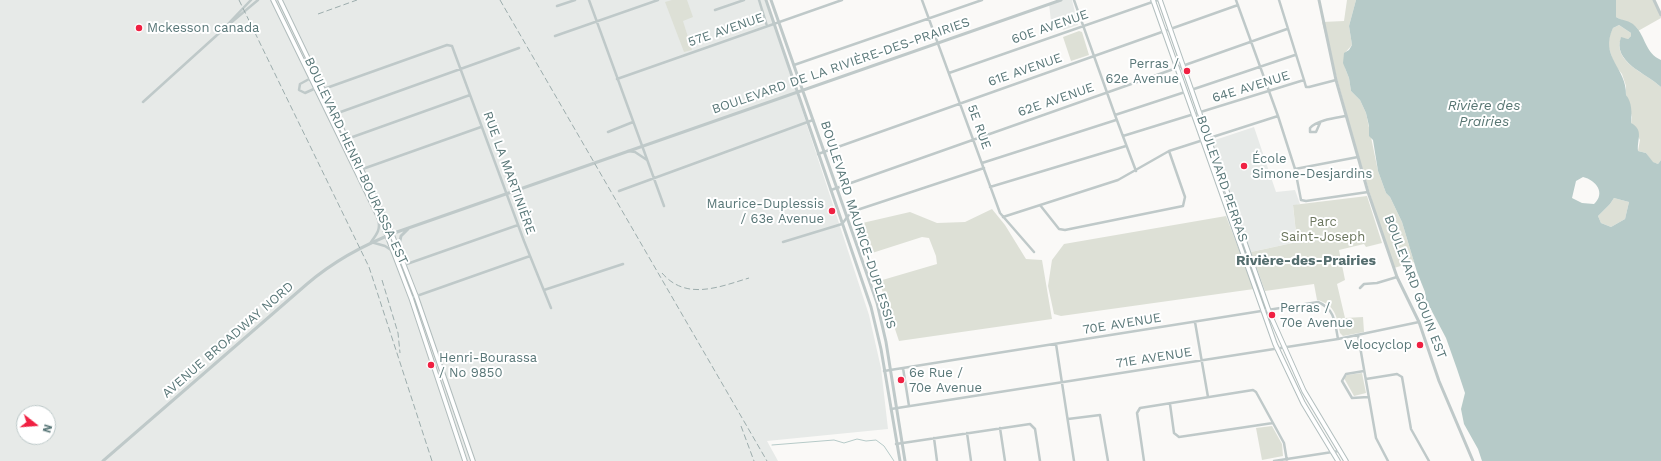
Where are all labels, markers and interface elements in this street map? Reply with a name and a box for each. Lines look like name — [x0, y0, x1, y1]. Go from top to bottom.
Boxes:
street label: 60E AVENUE — [1010, 7, 1090, 47]
street label: 57E AVENUE — [686, 10, 766, 50]
street label: BOULEVARD DE LA RIVIÈRE-DES-PRAIRIES — [710, 14, 972, 118]
place label: Mckesson canada — [147, 20, 259, 36]
marker: Mckesson canada — [134, 23, 144, 33]
street label: 61E AVENUE — [986, 50, 1064, 90]
street label: BOULEVARD HENRI-BOURASSA EST — [301, 55, 411, 267]
place label: Perras / 62e Avenue — [1106, 56, 1179, 87]
marker: Perras / 62e Avenue — [1182, 66, 1192, 76]
street label: 64E AVENUE — [1210, 68, 1292, 106]
street label: 62E AVENUE — [1016, 80, 1096, 120]
water label: Rivière des Prairies — [1448, 98, 1520, 130]
street label: 5E RUE — [964, 103, 994, 151]
street label: RUE LA MARTINIÈRE — [479, 109, 539, 237]
street label: BOULEVARD PERRAS — [1193, 114, 1251, 244]
street label: BOULEVARD MAURICE-DUPLESSIS — [817, 119, 899, 331]
place label: École Simone-Desjardins — [1252, 151, 1372, 182]
marker: École Simone-Desjardins — [1239, 161, 1249, 171]
place label: Maurice-Duplessis / 63e Avenue — [706, 196, 824, 227]
marker: Maurice-Duplessis / 63e Avenue — [827, 206, 837, 216]
street label: BOULEVARD GOUIN EST — [1380, 213, 1450, 361]
park label: Parc Saint-Joseph — [1281, 214, 1365, 245]
district label: Rivière-des-Prairies — [1236, 253, 1376, 269]
street label: AVENUE BROADWAY NORD — [159, 279, 297, 401]
place label: Perras / 70e Avenue — [1280, 300, 1353, 331]
street label: 70E AVENUE — [1082, 310, 1162, 338]
marker: Perras / 70e Avenue — [1267, 310, 1277, 320]
place label: Velocyclop — [1344, 337, 1412, 353]
marker: Velocyclop — [1415, 340, 1425, 350]
street label: 71E AVENUE — [1115, 344, 1193, 372]
place label: Henri-Bourassa / No 9850 — [439, 350, 537, 381]
marker: Henri-Bourassa / No 9850 — [426, 360, 436, 370]
place label: 6e Rue / 70e Avenue — [909, 365, 982, 396]
marker: 6e Rue / 70e Avenue — [896, 375, 906, 385]
north arrow — [16, 405, 56, 445]
text: N — [40, 423, 54, 434]

